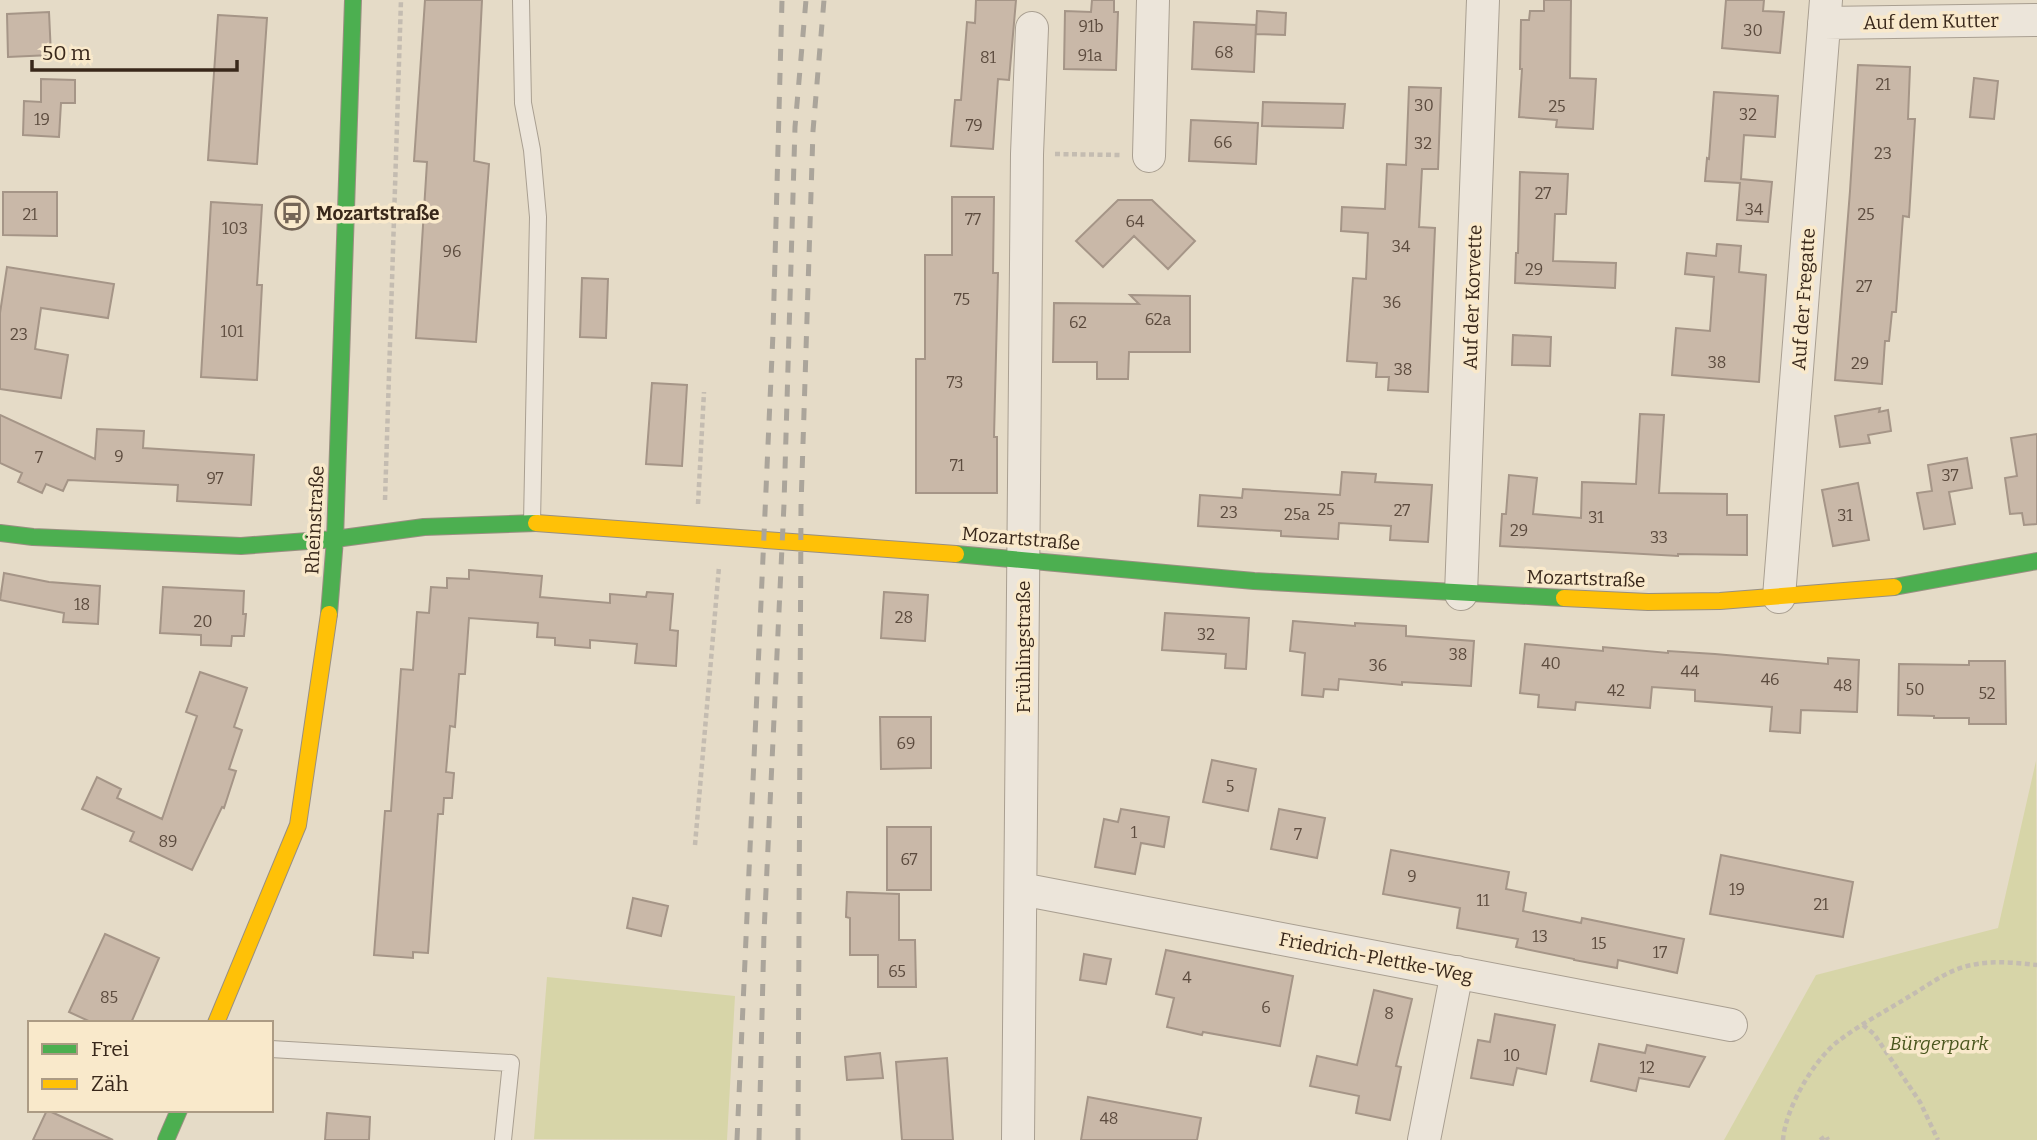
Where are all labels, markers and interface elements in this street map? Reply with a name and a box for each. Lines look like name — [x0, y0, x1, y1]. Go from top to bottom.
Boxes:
street label: Auf dem Kutter — [1863, 9, 2000, 34]
house number: 91b — [1078, 17, 1104, 36]
house number: 30 — [1743, 21, 1763, 40]
scale bar — [32, 28, 236, 72]
text: 50 m — [42, 40, 91, 66]
house number: 68 — [1214, 43, 1234, 62]
house number: 91a — [1078, 46, 1103, 65]
house number: 81 — [980, 48, 997, 67]
house number: 21 — [1875, 75, 1891, 94]
house number: 30 — [1414, 96, 1434, 115]
house number: 25 — [1548, 97, 1566, 116]
house number: 32 — [1739, 105, 1757, 124]
house number: 19 — [34, 110, 50, 129]
house number: 79 — [965, 116, 983, 135]
house number: 66 — [1214, 133, 1232, 152]
house number: 32 — [1414, 134, 1432, 153]
house number: 23 — [1874, 144, 1892, 163]
house number: 27 — [1535, 184, 1551, 203]
bus stop icon: Mozartstraße — [273, 194, 311, 232]
house number: 34 — [1745, 200, 1764, 219]
place label: Mozartstraße — [316, 202, 439, 225]
house number: 21 — [22, 205, 38, 224]
house number: 25 — [1857, 205, 1875, 224]
house number: 77 — [965, 210, 981, 229]
house number: 64 — [1126, 212, 1145, 231]
house number: 103 — [222, 219, 248, 238]
street label: Auf der Korvette — [1458, 224, 1487, 370]
street label: Auf der Fregatte — [1787, 227, 1820, 371]
house number: 34 — [1392, 237, 1411, 256]
house number: 96 — [443, 242, 461, 261]
house number: 29 — [1525, 260, 1543, 279]
house number: 27 — [1856, 277, 1872, 296]
house number: 75 — [954, 290, 970, 309]
house number: 36 — [1383, 293, 1401, 312]
house number: 62a — [1145, 310, 1172, 329]
house number: 62 — [1069, 313, 1087, 332]
house number: 101 — [220, 322, 244, 341]
house number: 23 — [10, 325, 28, 344]
house number: 38 — [1708, 353, 1726, 372]
house number: 29 — [1851, 354, 1869, 373]
house number: 38 — [1394, 360, 1412, 379]
house number: 73 — [947, 373, 963, 392]
house number: 9 — [114, 447, 124, 466]
house number: 7 — [35, 448, 43, 467]
house number: 71 — [950, 456, 965, 475]
street label: Rheinstraße — [300, 465, 329, 575]
house number: 37 — [1941, 466, 1959, 485]
house number: 97 — [206, 469, 224, 488]
house number: 25 — [1317, 500, 1335, 519]
house number: 27 — [1394, 501, 1410, 520]
house number: 23 — [1220, 503, 1238, 522]
house number: 25a — [1284, 505, 1310, 524]
house number: 31 — [1837, 506, 1853, 525]
house number: 31 — [1588, 508, 1604, 527]
house number: 29 — [1510, 521, 1528, 540]
street label: Mozartstraße — [961, 522, 1081, 555]
house number: 33 — [1650, 528, 1668, 547]
street label: Mozartstraße — [1526, 565, 1646, 592]
street label: Frühlingstraße — [1012, 581, 1035, 713]
house number: 18 — [74, 595, 90, 614]
house number: 28 — [895, 608, 913, 627]
house number: 20 — [194, 612, 212, 631]
house number: 32 — [1197, 625, 1215, 644]
house number: 38 — [1449, 645, 1467, 664]
house number: 40 — [1541, 654, 1561, 673]
house number: 36 — [1369, 656, 1387, 675]
house number: 44 — [1681, 662, 1700, 681]
house number: 46 — [1761, 670, 1779, 689]
house number: 48 — [1834, 676, 1852, 695]
house number: 50 — [1906, 680, 1924, 699]
house number: 42 — [1607, 681, 1625, 700]
house number: 52 — [1979, 684, 1995, 703]
house number: 69 — [897, 734, 915, 753]
house number: 5 — [1226, 777, 1234, 796]
house number: 1 — [1131, 823, 1138, 842]
house number: 7 — [1294, 825, 1302, 844]
house number: 89 — [159, 832, 178, 851]
house number: 67 — [900, 850, 918, 869]
house number: 9 — [1407, 867, 1417, 886]
house number: 19 — [1729, 880, 1745, 899]
house number: 11 — [1477, 891, 1490, 910]
house number: 21 — [1813, 895, 1829, 914]
street label: Friedrich-Plettke-Weg — [1277, 927, 1475, 988]
house number: 13 — [1532, 927, 1548, 946]
house number: 15 — [1591, 934, 1607, 953]
house number: 17 — [1653, 943, 1667, 962]
house number: 65 — [888, 962, 906, 981]
house number: 4 — [1182, 968, 1192, 987]
house number: 85 — [100, 988, 118, 1007]
house number: 6 — [1261, 998, 1271, 1017]
house number: 8 — [1384, 1004, 1394, 1023]
legend — [28, 1021, 273, 1112]
park label: Bürgerpark — [1889, 1032, 1989, 1055]
text: Frei — [91, 1036, 129, 1062]
house number: 10 — [1504, 1046, 1520, 1065]
house number: 12 — [1639, 1058, 1655, 1077]
text: Zäh — [91, 1071, 129, 1097]
house number: 48 — [1100, 1109, 1118, 1128]

